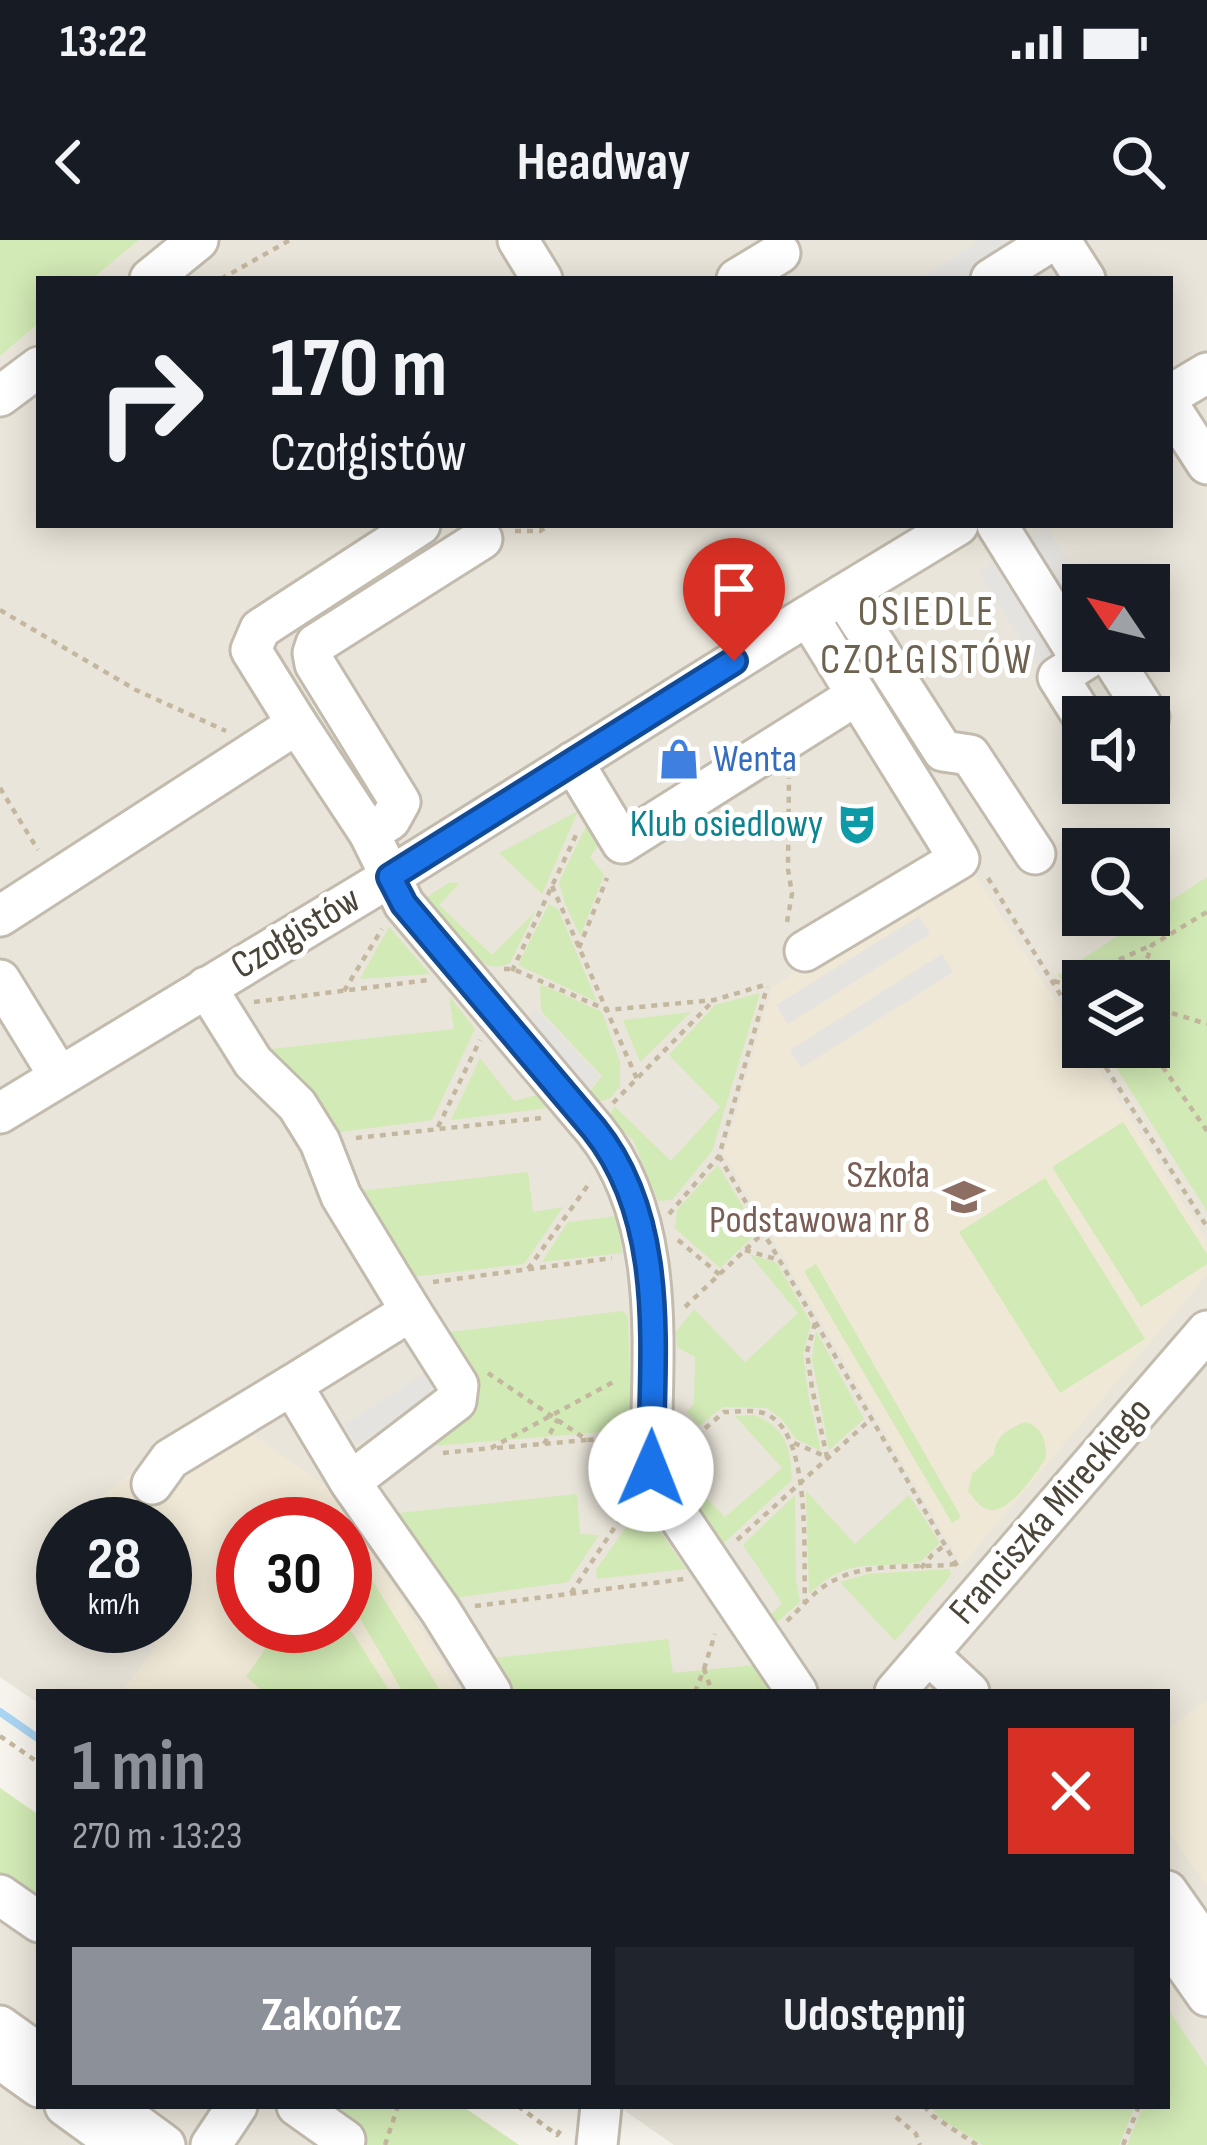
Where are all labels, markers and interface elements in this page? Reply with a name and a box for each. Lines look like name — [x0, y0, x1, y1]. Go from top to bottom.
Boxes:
text: 13:22 — [60, 15, 147, 70]
icon: back — [36, 129, 102, 195]
icon: search — [1105, 129, 1171, 195]
text: Headway — [517, 130, 690, 195]
text: 170 m — [270, 319, 447, 420]
icon: right — [72, 324, 228, 480]
text: Czołgistów — [270, 421, 467, 486]
pin — [683, 538, 785, 661]
icon: arrive — [701, 556, 767, 622]
north arrow — [1062, 564, 1170, 672]
map controls — [1062, 564, 1170, 1068]
district label: OSIEDLE CZOŁGISTÓW — [820, 587, 1034, 686]
button: sound — [1062, 696, 1170, 804]
shop icon: Wenta — [656, 736, 702, 782]
place label: Wenta — [713, 736, 797, 783]
place label: Klub osiedlowy — [630, 801, 823, 848]
theatre icon: Klub osiedlowy — [834, 801, 880, 847]
button: search — [1062, 828, 1170, 936]
street label: Czołgistów — [223, 876, 369, 990]
button: layers — [1062, 960, 1170, 1068]
place label: Szkoła Podstawowa nr 8 — [709, 1152, 930, 1244]
school or university icon: Szkoła Podstawowa nr 8 — [941, 1174, 987, 1220]
street label: Franciszka Mireckiego — [940, 1388, 1162, 1634]
position arrow — [588, 1406, 714, 1532]
speed limit sign: 30 — [216, 1497, 372, 1653]
text: 28 — [87, 1524, 141, 1596]
text: km/h — [88, 1587, 140, 1623]
text: 1 min — [72, 1724, 206, 1811]
button: close — [1008, 1728, 1134, 1854]
text: 270 m · 13:23 — [72, 1813, 242, 1860]
button: Zakończ — [72, 1947, 591, 2085]
button: Udostępnij — [615, 1947, 1134, 2085]

